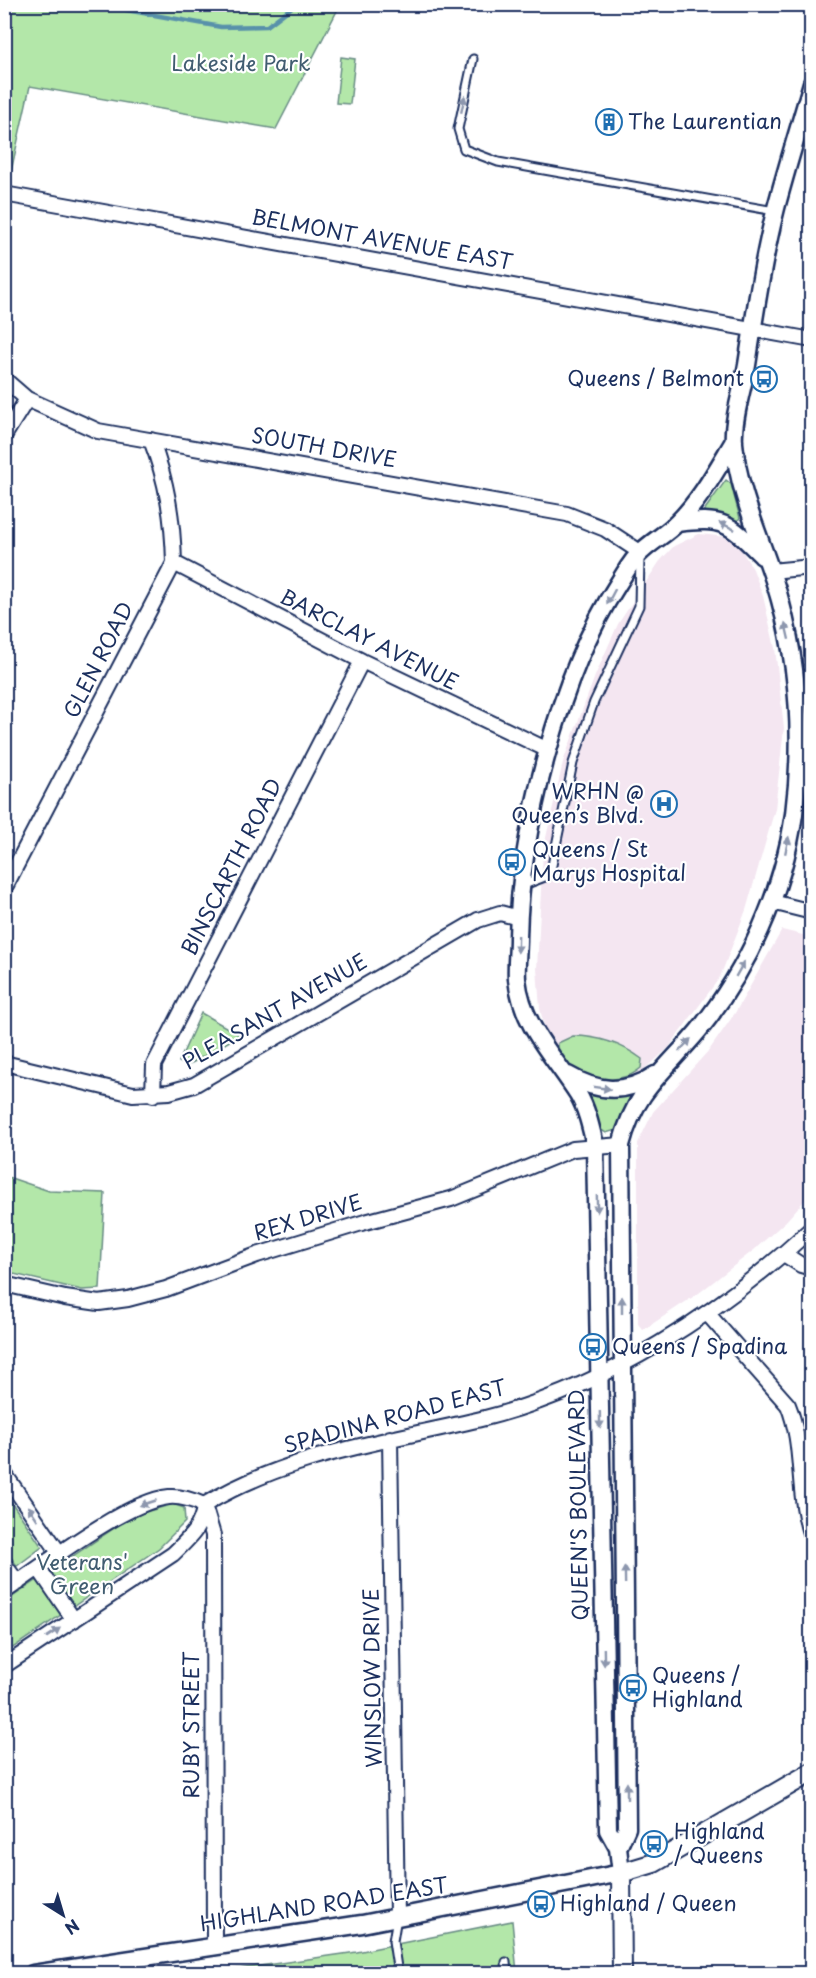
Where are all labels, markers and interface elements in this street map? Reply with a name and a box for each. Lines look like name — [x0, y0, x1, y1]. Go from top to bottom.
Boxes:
park label: Lakeside Park — [171, 46, 311, 78]
one-way arrow — [459, 95, 469, 114]
place label: The Laurentian — [628, 104, 782, 136]
building icon: The Laurentian — [594, 107, 624, 137]
street label: BELMONT AVENUE EAST — [249, 199, 516, 277]
place label: Queens / Belmont — [567, 361, 744, 393]
bus stop icon: Queens / Belmont — [749, 364, 779, 394]
street label: SOUTH DRIVE — [249, 418, 399, 475]
one-way arrow — [717, 521, 735, 531]
street label: BARCLAY AVENUE — [275, 579, 465, 697]
one-way arrow — [606, 588, 615, 605]
street label: GLEN ROAD — [54, 595, 140, 723]
one-way arrow — [782, 622, 792, 640]
street label: BINSCARTH ROAD — [172, 772, 289, 960]
place label: WRHN @ Queen’s Blvd. — [511, 774, 644, 830]
hospital icon: WRHN @ Queen’s Blvd. — [649, 789, 679, 819]
place label: Queens / St Marys Hospital — [532, 832, 686, 888]
one-way arrow — [783, 836, 793, 855]
bus stop icon: Queens / St Marys Hospital — [497, 847, 527, 877]
one-way arrow — [513, 935, 523, 954]
street label: PLEASANT AVENUE — [175, 944, 373, 1076]
one-way arrow — [734, 961, 745, 977]
one-way arrow — [677, 1038, 691, 1052]
one-way arrow — [593, 1084, 612, 1093]
street label: REX DRIVE — [249, 1184, 366, 1248]
one-way arrow — [592, 1194, 601, 1213]
one-way arrow — [617, 1295, 627, 1314]
place label: Queens / Spadina — [612, 1329, 788, 1361]
bus stop icon: Queens / Spadina — [578, 1332, 608, 1362]
street label: SPADINA ROAD EAST — [280, 1370, 510, 1460]
street label: QUEEN'S BOULEVARD — [559, 1389, 595, 1621]
one-way arrow — [596, 1410, 605, 1429]
one-way arrow — [139, 1499, 157, 1508]
one-way arrow — [28, 1505, 39, 1521]
park label: Veterans' Green — [36, 1545, 128, 1601]
one-way arrow — [620, 1566, 630, 1585]
street label: WINSLOW DRIVE — [353, 1588, 389, 1768]
one-way arrow — [45, 1628, 61, 1639]
one-way arrow — [599, 1647, 609, 1666]
street label: RUBY STREET — [174, 1651, 206, 1798]
place label: Queens / Highland — [652, 1658, 743, 1714]
bus stop icon: Queens / Highland — [618, 1673, 648, 1703]
one-way arrow — [622, 1782, 632, 1801]
place label: Highland / Queens — [674, 1814, 765, 1870]
bus stop icon: Highland / Queens — [639, 1829, 669, 1859]
street label: HIGHLAND ROAD EAST — [197, 1868, 451, 1938]
north arrow — [33, 1885, 93, 1945]
place label: Highland / Queen — [560, 1886, 737, 1918]
bus stop icon: Highland / Queen — [526, 1889, 556, 1919]
text: N — [60, 1914, 85, 1941]

